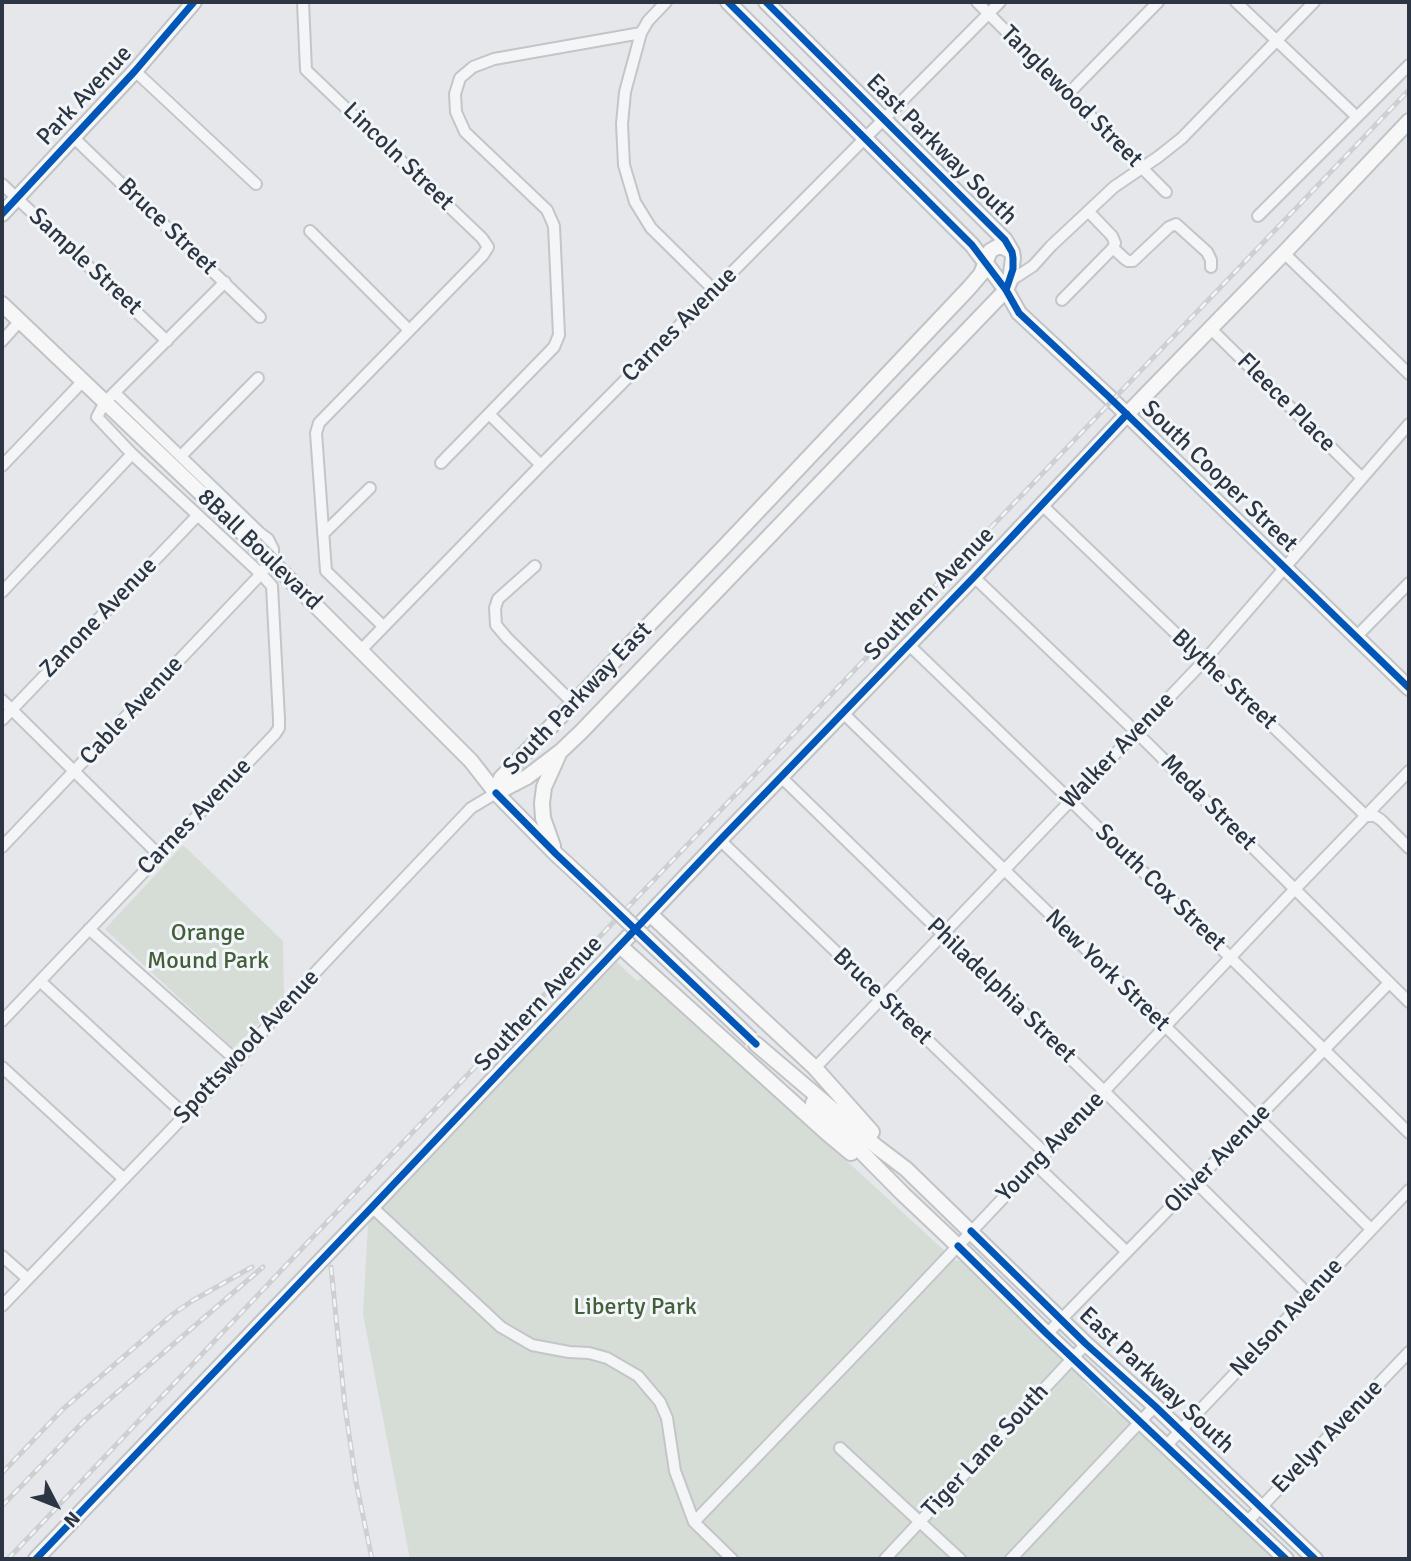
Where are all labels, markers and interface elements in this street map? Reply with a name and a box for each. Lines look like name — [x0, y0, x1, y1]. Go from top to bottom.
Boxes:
street label: Tanglewood Street — [994, 20, 1148, 174]
street label: Park Avenue — [31, 40, 139, 152]
street label: East Parkway South — [859, 68, 1023, 232]
street label: Lincoln Street — [336, 97, 460, 217]
street label: Bruce Street — [111, 173, 223, 281]
street label: Sample Street — [23, 202, 147, 322]
street label: Carnes Avenue — [616, 261, 744, 389]
street label: Fleece Place — [1231, 348, 1341, 458]
street label: South Cooper Street — [1135, 395, 1303, 559]
street label: 8Ball Boulevard — [191, 483, 327, 617]
street label: Southern Avenue — [859, 521, 1001, 667]
street label: Zanone Avenue — [34, 552, 164, 684]
street label: South Parkway East — [498, 616, 658, 782]
street label: Blythe Street — [1165, 624, 1283, 736]
street label: Cable Avenue — [74, 651, 190, 771]
street label: Walker Avenue — [1055, 687, 1181, 815]
street label: Meda Street — [1154, 749, 1262, 857]
street label: Carnes Avenue — [132, 753, 258, 881]
street label: South Cox Street — [1089, 818, 1231, 958]
street label: New York Street — [1039, 904, 1175, 1038]
street label: Philadelphia Street — [920, 912, 1082, 1070]
park label: Orange Mound Park — [147, 920, 269, 976]
street label: Southern Avenue — [469, 930, 609, 1078]
street label: Bruce Street — [826, 943, 938, 1051]
street label: Spottswood Avenue — [168, 964, 326, 1130]
street label: Young Avenue — [991, 1086, 1111, 1208]
street label: Oliver Avenue — [1159, 1098, 1277, 1220]
street label: Nelson Avenue — [1225, 1253, 1349, 1383]
park label: Liberty Park — [573, 1294, 697, 1322]
street label: East Parkway South — [1072, 1302, 1240, 1460]
street label: Evelyn Avenue — [1266, 1374, 1390, 1500]
street label: Tiger Lane South — [917, 1378, 1055, 1524]
north arrow — [21, 1470, 91, 1540]
text: N — [58, 1506, 85, 1532]

